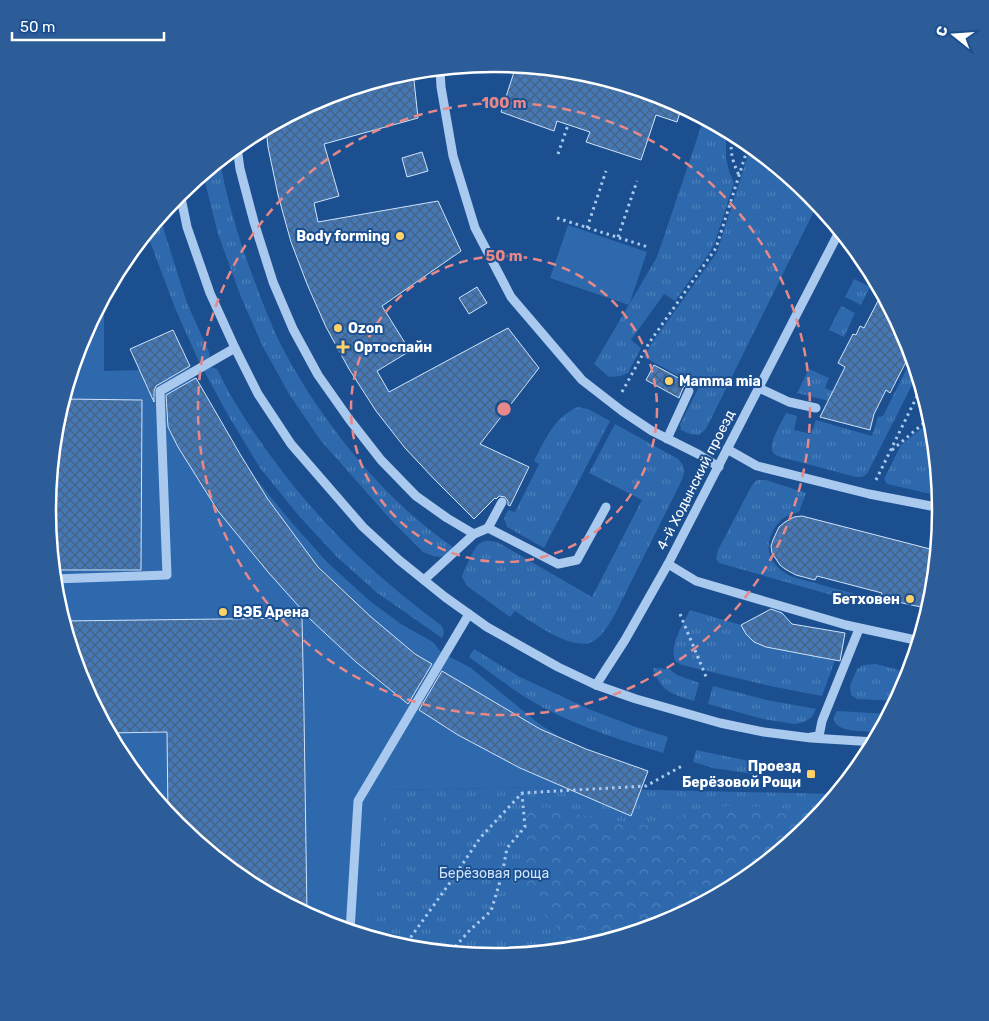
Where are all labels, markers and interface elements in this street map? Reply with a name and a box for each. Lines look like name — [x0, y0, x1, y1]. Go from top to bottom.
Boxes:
scale bar — [12, 10, 165, 42]
north arrow — [929, 10, 979, 60]
text: 50 m — [20, 18, 55, 36]
text: С — [932, 24, 952, 39]
text: 100 m — [482, 94, 526, 112]
place label: Body forming — [296, 228, 390, 245]
marker: Body forming — [394, 230, 406, 242]
text: 50 m — [486, 247, 522, 265]
place label: Ozon — [348, 320, 383, 337]
marker: Ozon — [332, 322, 344, 334]
place label: Ортоспайн — [354, 339, 432, 356]
marker: Ортоспайн — [336, 340, 350, 354]
place label: Mamma mia — [679, 373, 761, 390]
marker: Mamma mia — [663, 375, 675, 387]
centre of rings — [495, 400, 513, 418]
street label: 4-й Ходынский проезд — [653, 407, 739, 553]
place label: Бетховен — [832, 591, 900, 608]
marker: Бетховен — [904, 593, 916, 605]
place label: ВЭБ Арена — [233, 604, 309, 621]
marker: ВЭБ Арена — [217, 606, 229, 618]
place label: Проезд Берёзовой Рощи — [682, 758, 801, 791]
marker: Проезд Берёзовой Рощи — [805, 768, 817, 780]
park label: Берёзовая роща — [439, 865, 549, 882]

